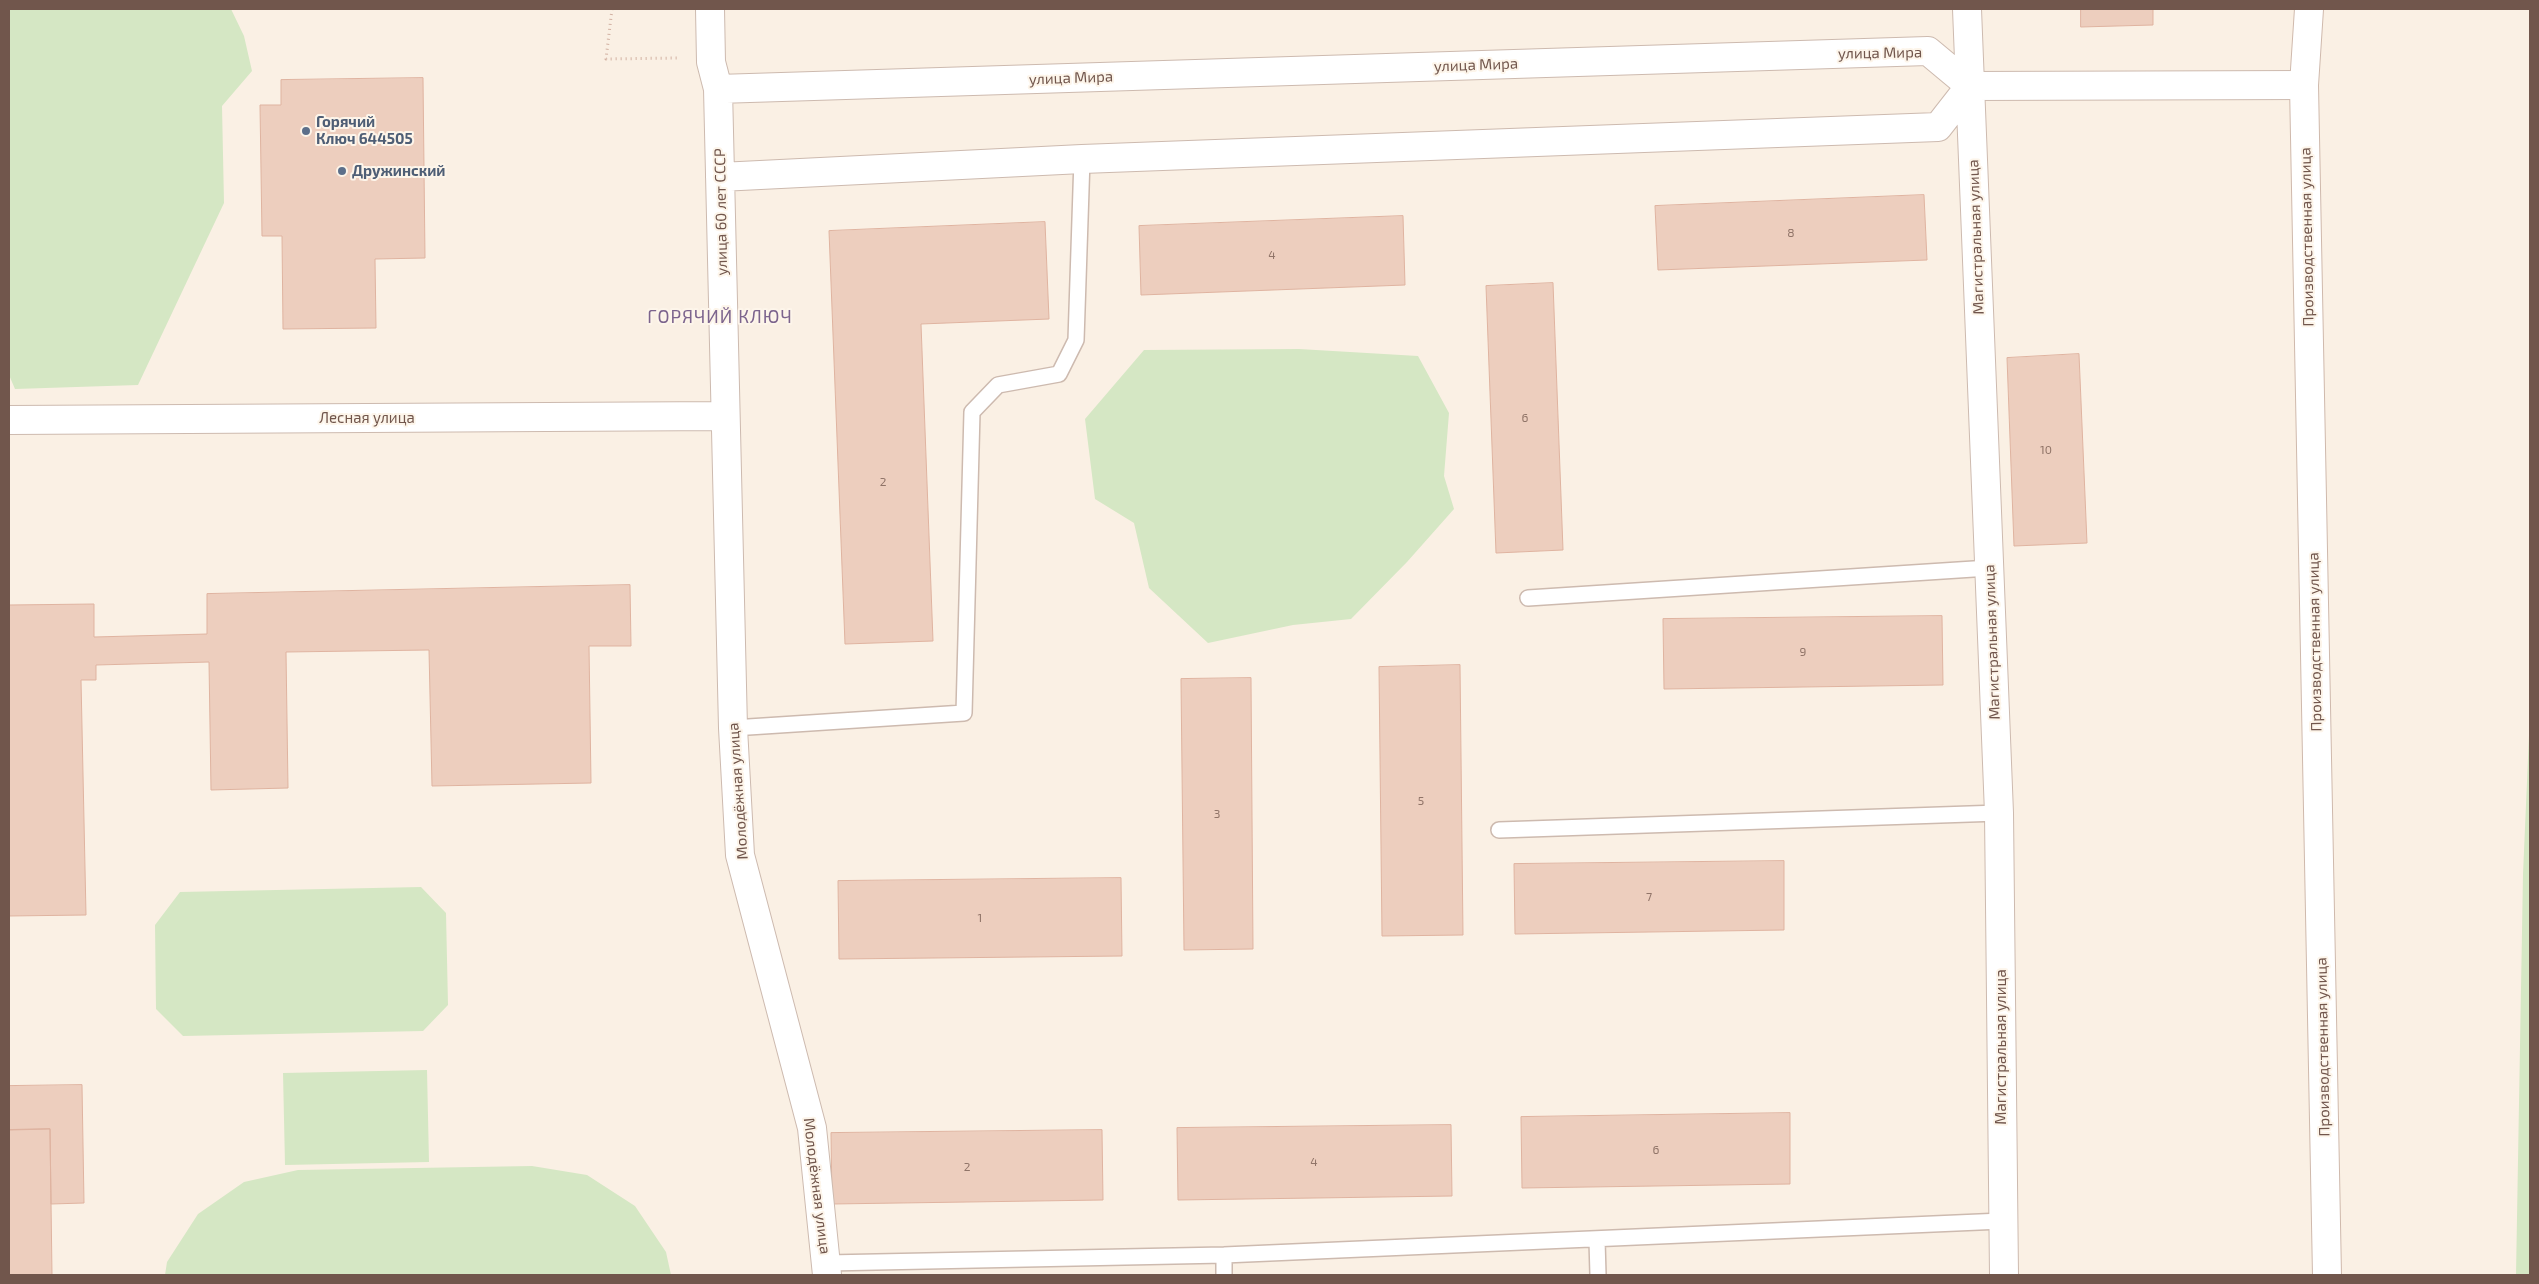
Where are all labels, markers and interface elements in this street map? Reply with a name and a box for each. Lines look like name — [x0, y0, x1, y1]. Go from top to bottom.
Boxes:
street label: улица Мира — [1838, 43, 1922, 63]
street label: улица Мира — [1434, 55, 1518, 75]
street label: улица Мира — [1029, 68, 1113, 88]
place label: Горячий Ключ 644505 — [316, 113, 413, 148]
marker: Горячий Ключ 644505 — [300, 125, 312, 137]
street label: Производственная улица — [2296, 147, 2318, 327]
street label: улица 60 лет СССР — [711, 148, 731, 276]
street label: Магистральная улица — [1964, 159, 1988, 315]
place label: Дружинский — [352, 162, 445, 180]
marker: Дружинский — [336, 165, 348, 177]
house number: 8 — [1787, 226, 1795, 240]
house number: 4 — [1268, 248, 1276, 262]
district label: ГОРЯЧИЙ КЛЮЧ — [646, 306, 794, 328]
street label: Лесная улица — [319, 409, 415, 427]
house number: 6 — [1522, 411, 1528, 425]
house number: 10 — [2040, 443, 2052, 457]
house number: 2 — [880, 475, 886, 489]
street label: Производственная улица — [2304, 552, 2326, 732]
street label: Магистральная улица — [1980, 564, 2004, 720]
house number: 9 — [1800, 645, 1806, 659]
street label: Молодёжная улица — [724, 722, 752, 860]
house number: 5 — [1418, 794, 1424, 808]
house number: 3 — [1214, 807, 1220, 821]
house number: 7 — [1646, 890, 1652, 904]
house number: 1 — [978, 911, 982, 925]
street label: Производственная улица — [2312, 957, 2334, 1137]
street label: Магистральная улица — [1992, 969, 2010, 1125]
street label: Молодёжная улица — [800, 1117, 834, 1255]
house number: 6 — [1653, 1143, 1659, 1157]
house number: 4 — [1310, 1155, 1318, 1169]
house number: 2 — [964, 1160, 970, 1174]

